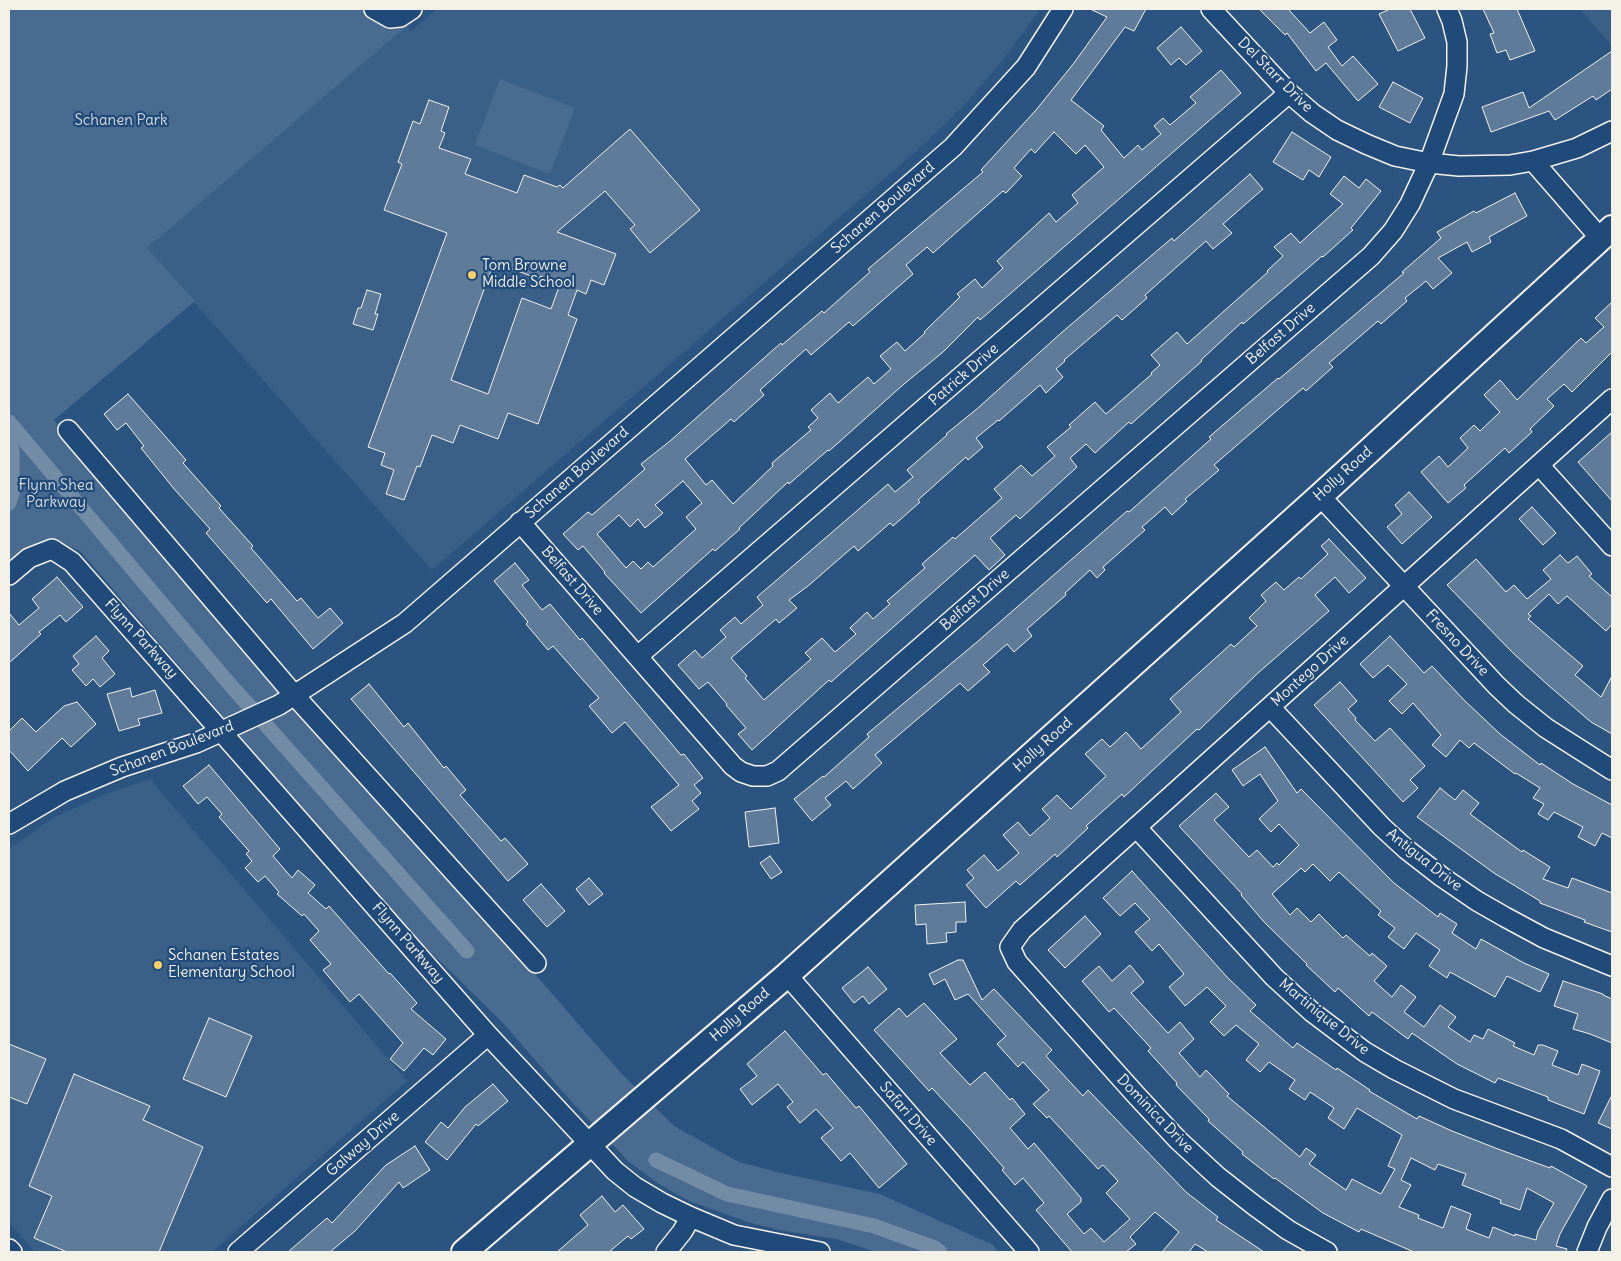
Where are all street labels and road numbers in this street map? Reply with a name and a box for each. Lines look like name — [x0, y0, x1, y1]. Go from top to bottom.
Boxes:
street label: Del Starr Drive — [1234, 34, 1316, 116]
street label: Schanen Boulevard — [828, 158, 938, 258]
street label: Belfast Drive — [1243, 299, 1319, 369]
street label: Patrick Drive — [926, 340, 1002, 410]
street label: Schanen Boulevard — [522, 423, 632, 523]
street label: Holly Road — [1310, 443, 1376, 505]
street label: Belfast Drive — [537, 543, 607, 619]
street label: Belfast Drive — [937, 565, 1013, 635]
street label: Flynn Parkway — [100, 595, 182, 683]
street label: Fresno Drive — [1422, 606, 1492, 680]
street label: Montego Drive — [1268, 632, 1352, 710]
street label: Holly Road — [1010, 714, 1076, 776]
street label: Schanen Boulevard — [108, 717, 236, 781]
street label: Antigua Drive — [1382, 825, 1466, 895]
street label: Flynn Parkway — [368, 899, 448, 987]
street label: Martinique Drive — [1275, 975, 1373, 1059]
street label: Holly Road — [706, 984, 774, 1046]
street label: Dominica Drive — [1113, 1071, 1197, 1157]
street label: Safari Drive — [875, 1078, 941, 1150]
street label: Galway Drive — [323, 1107, 403, 1181]

